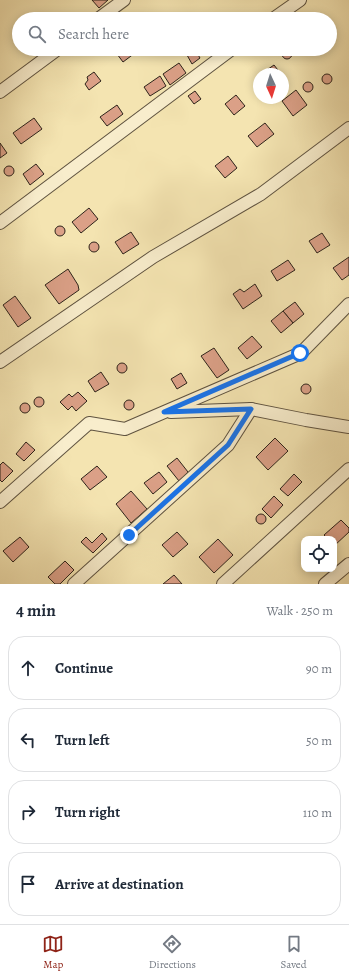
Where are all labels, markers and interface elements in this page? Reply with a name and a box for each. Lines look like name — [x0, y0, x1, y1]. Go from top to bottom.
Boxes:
search box — [12, 12, 337, 56]
icon: search — [26, 23, 48, 45]
text: Search here — [58, 24, 129, 44]
north arrow — [253, 68, 289, 104]
route start — [291, 344, 309, 362]
route end — [120, 526, 138, 544]
map controls — [301, 536, 337, 572]
button: locate — [301, 536, 337, 572]
text: 4 min — [16, 599, 56, 622]
text: Walk · 250 m — [266, 602, 333, 619]
icon: ahead — [17, 657, 39, 679]
text: Continue — [55, 658, 113, 678]
text: 90 m — [306, 660, 332, 677]
icon: left — [17, 729, 39, 751]
text: Turn left — [55, 730, 110, 750]
text: 50 m — [306, 732, 332, 749]
icon: right — [17, 801, 39, 823]
text: Turn right — [55, 802, 120, 822]
text: 110 m — [303, 804, 332, 821]
icon: arrive — [17, 873, 39, 895]
text: Arrive at destination — [55, 874, 184, 894]
tab: Map — [42, 933, 64, 972]
tab: Directions — [149, 933, 196, 972]
tab: Saved — [281, 933, 307, 972]

